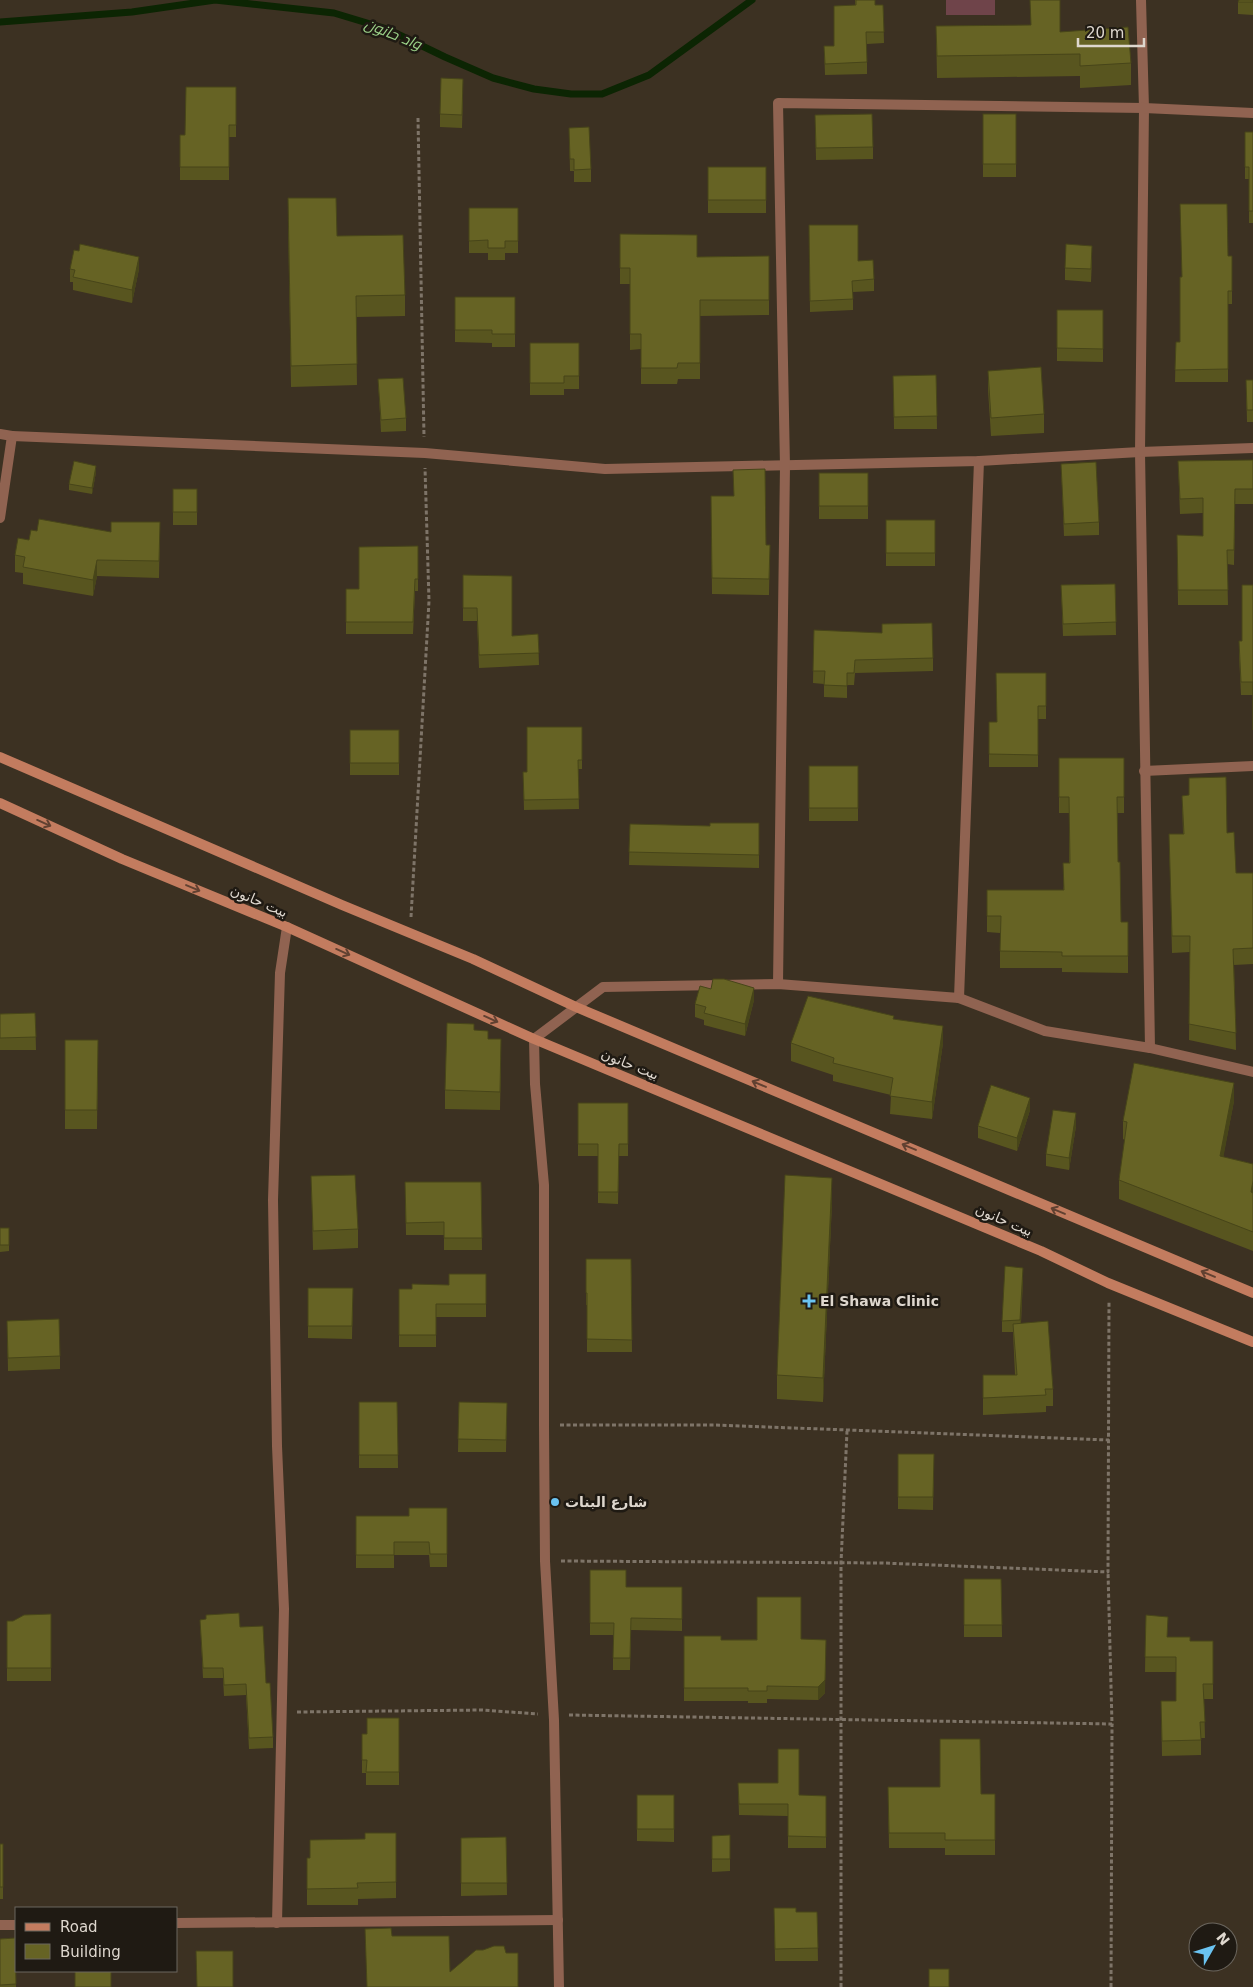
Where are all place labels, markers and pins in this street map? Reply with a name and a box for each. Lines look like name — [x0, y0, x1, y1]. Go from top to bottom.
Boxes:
place label: El Shawa Clinic — [820, 1293, 939, 1309]
marker: El Shawa Clinic — [802, 1294, 816, 1308]
place label: شارع البنات — [565, 1494, 647, 1510]
marker: شارع البنات — [549, 1496, 561, 1508]

